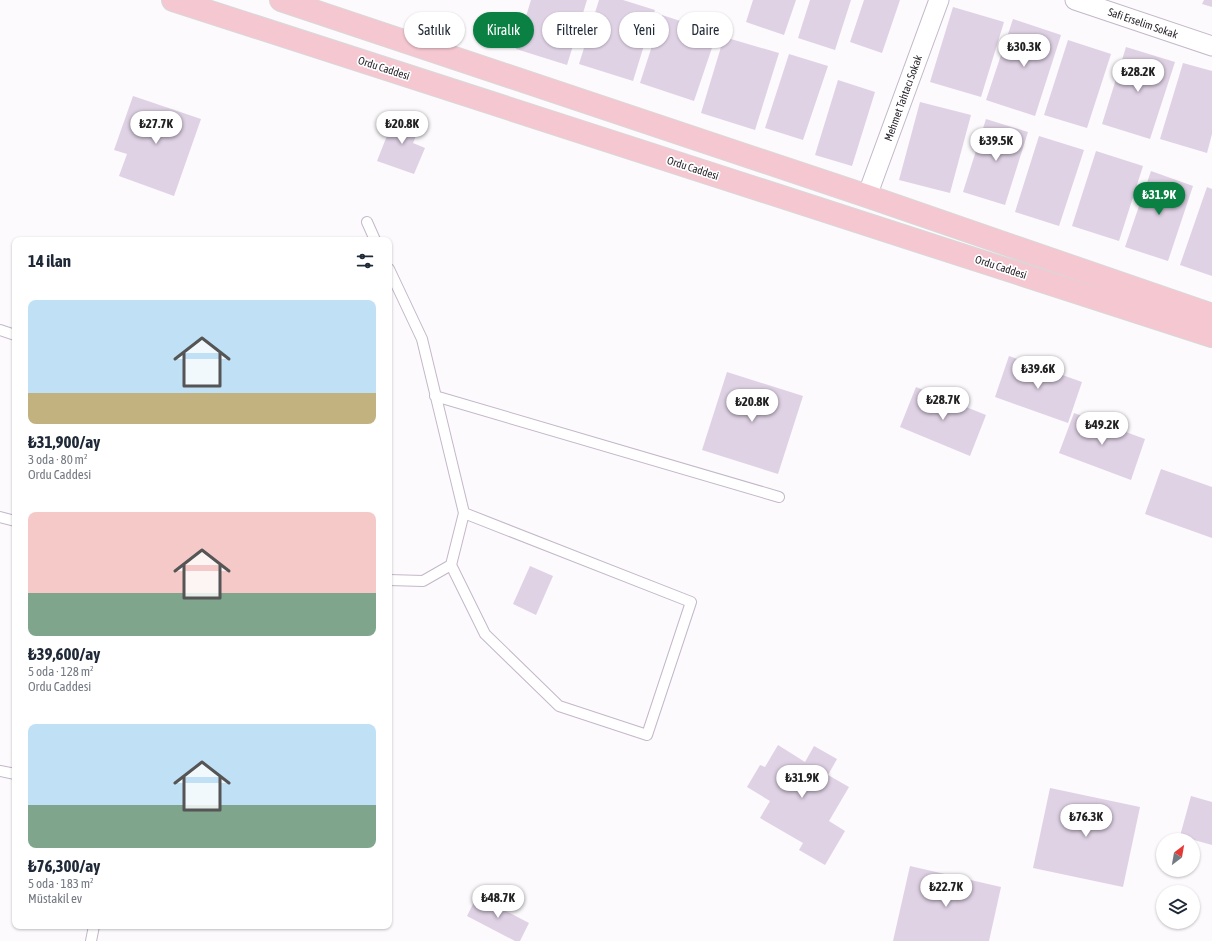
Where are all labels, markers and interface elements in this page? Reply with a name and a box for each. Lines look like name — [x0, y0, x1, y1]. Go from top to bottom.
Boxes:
street label: Safi Erselim Sokak — [1106, 5, 1180, 41]
chip: Satılık — [404, 12, 465, 48]
chip: Kiralık — [473, 12, 534, 48]
chip: Filtreler — [542, 12, 611, 48]
chip: Yeni — [619, 12, 669, 48]
chip: Daire — [677, 12, 733, 48]
pin: ₺30.3K — [991, 34, 1057, 68]
text: ₺30.3K — [1007, 39, 1041, 54]
street label: Mehmet Tahtacı Sokak — [882, 53, 924, 143]
street label: Ordu Caddesi — [357, 54, 411, 82]
pin: ₺28.2K — [1105, 59, 1171, 93]
text: ₺28.2K — [1121, 64, 1155, 79]
pin: ₺27.7K — [123, 111, 189, 145]
pin: ₺20.8K — [369, 111, 435, 145]
text: ₺27.7K — [139, 116, 173, 131]
text: ₺20.8K — [385, 116, 419, 131]
pin: ₺39.5K — [963, 128, 1029, 162]
text: ₺39.5K — [979, 133, 1013, 148]
street label: Ordu Caddesi — [666, 154, 720, 182]
pin: ₺31.9K — [1126, 182, 1192, 216]
text: ₺31.9K — [1142, 187, 1176, 202]
icon: filters — [354, 250, 376, 272]
text: 14 ilan — [28, 251, 71, 271]
street label: Ordu Caddesi — [974, 253, 1028, 281]
icon: home — [166, 326, 238, 398]
pin: ₺39.6K — [1005, 356, 1071, 390]
text: ₺39.6K — [1021, 361, 1055, 376]
pin: ₺28.7K — [910, 387, 976, 421]
pin: ₺20.8K — [719, 389, 785, 423]
text: ₺28.7K — [926, 392, 960, 407]
text: ₺20.8K — [735, 394, 769, 409]
pin: ₺49.2K — [1069, 412, 1135, 446]
text: ₺49.2K — [1085, 417, 1119, 432]
text: ₺31,900/ay — [28, 432, 100, 452]
text: 3 oda · 80 m² — [28, 452, 88, 467]
text: Ordu Caddesi — [28, 467, 91, 482]
icon: home — [166, 538, 238, 610]
text: ₺39,600/ay — [28, 644, 100, 664]
text: 5 oda · 128 m² — [28, 664, 94, 679]
text: Ordu Caddesi — [28, 679, 91, 694]
icon: home — [166, 750, 238, 822]
pin: ₺31.9K — [769, 765, 835, 799]
text: ₺31.9K — [785, 770, 819, 785]
pin: ₺76.3K — [1053, 804, 1119, 838]
text: ₺76.3K — [1069, 809, 1103, 824]
north arrow — [1156, 833, 1200, 877]
map controls — [1156, 833, 1200, 929]
text: ₺76,300/ay — [28, 856, 100, 876]
pin: ₺22.7K — [913, 874, 979, 908]
text: 5 oda · 183 m² — [28, 876, 94, 891]
text: ₺22.7K — [929, 879, 963, 894]
pin: ₺48.7K — [465, 885, 531, 919]
button: layers — [1156, 885, 1200, 929]
text: ₺48.7K — [481, 890, 515, 905]
text: Müstakil ev — [28, 891, 82, 906]

